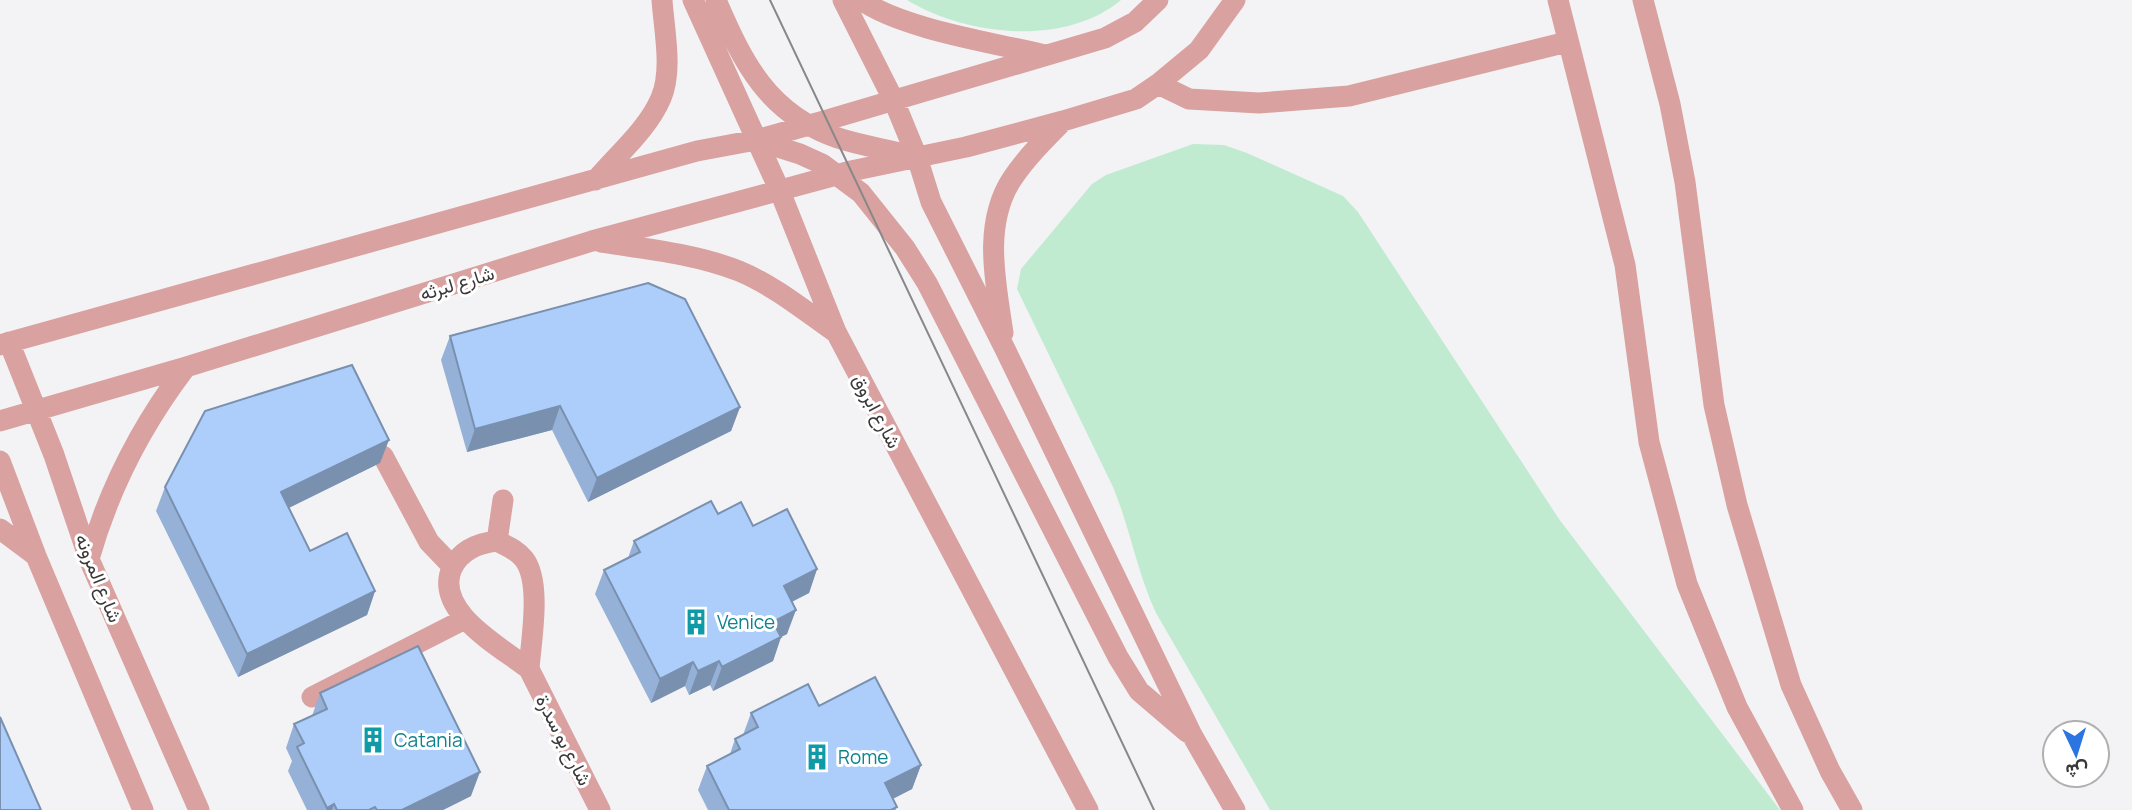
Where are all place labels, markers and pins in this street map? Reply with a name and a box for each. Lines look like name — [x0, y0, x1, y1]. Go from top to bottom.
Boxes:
building icon: Venice — [681, 607, 711, 637]
place label: Venice — [717, 609, 775, 635]
building icon: Catania — [358, 725, 388, 755]
place label: Catania — [394, 727, 463, 753]
building icon: Rome — [802, 742, 832, 772]
place label: Rome — [838, 744, 888, 770]

